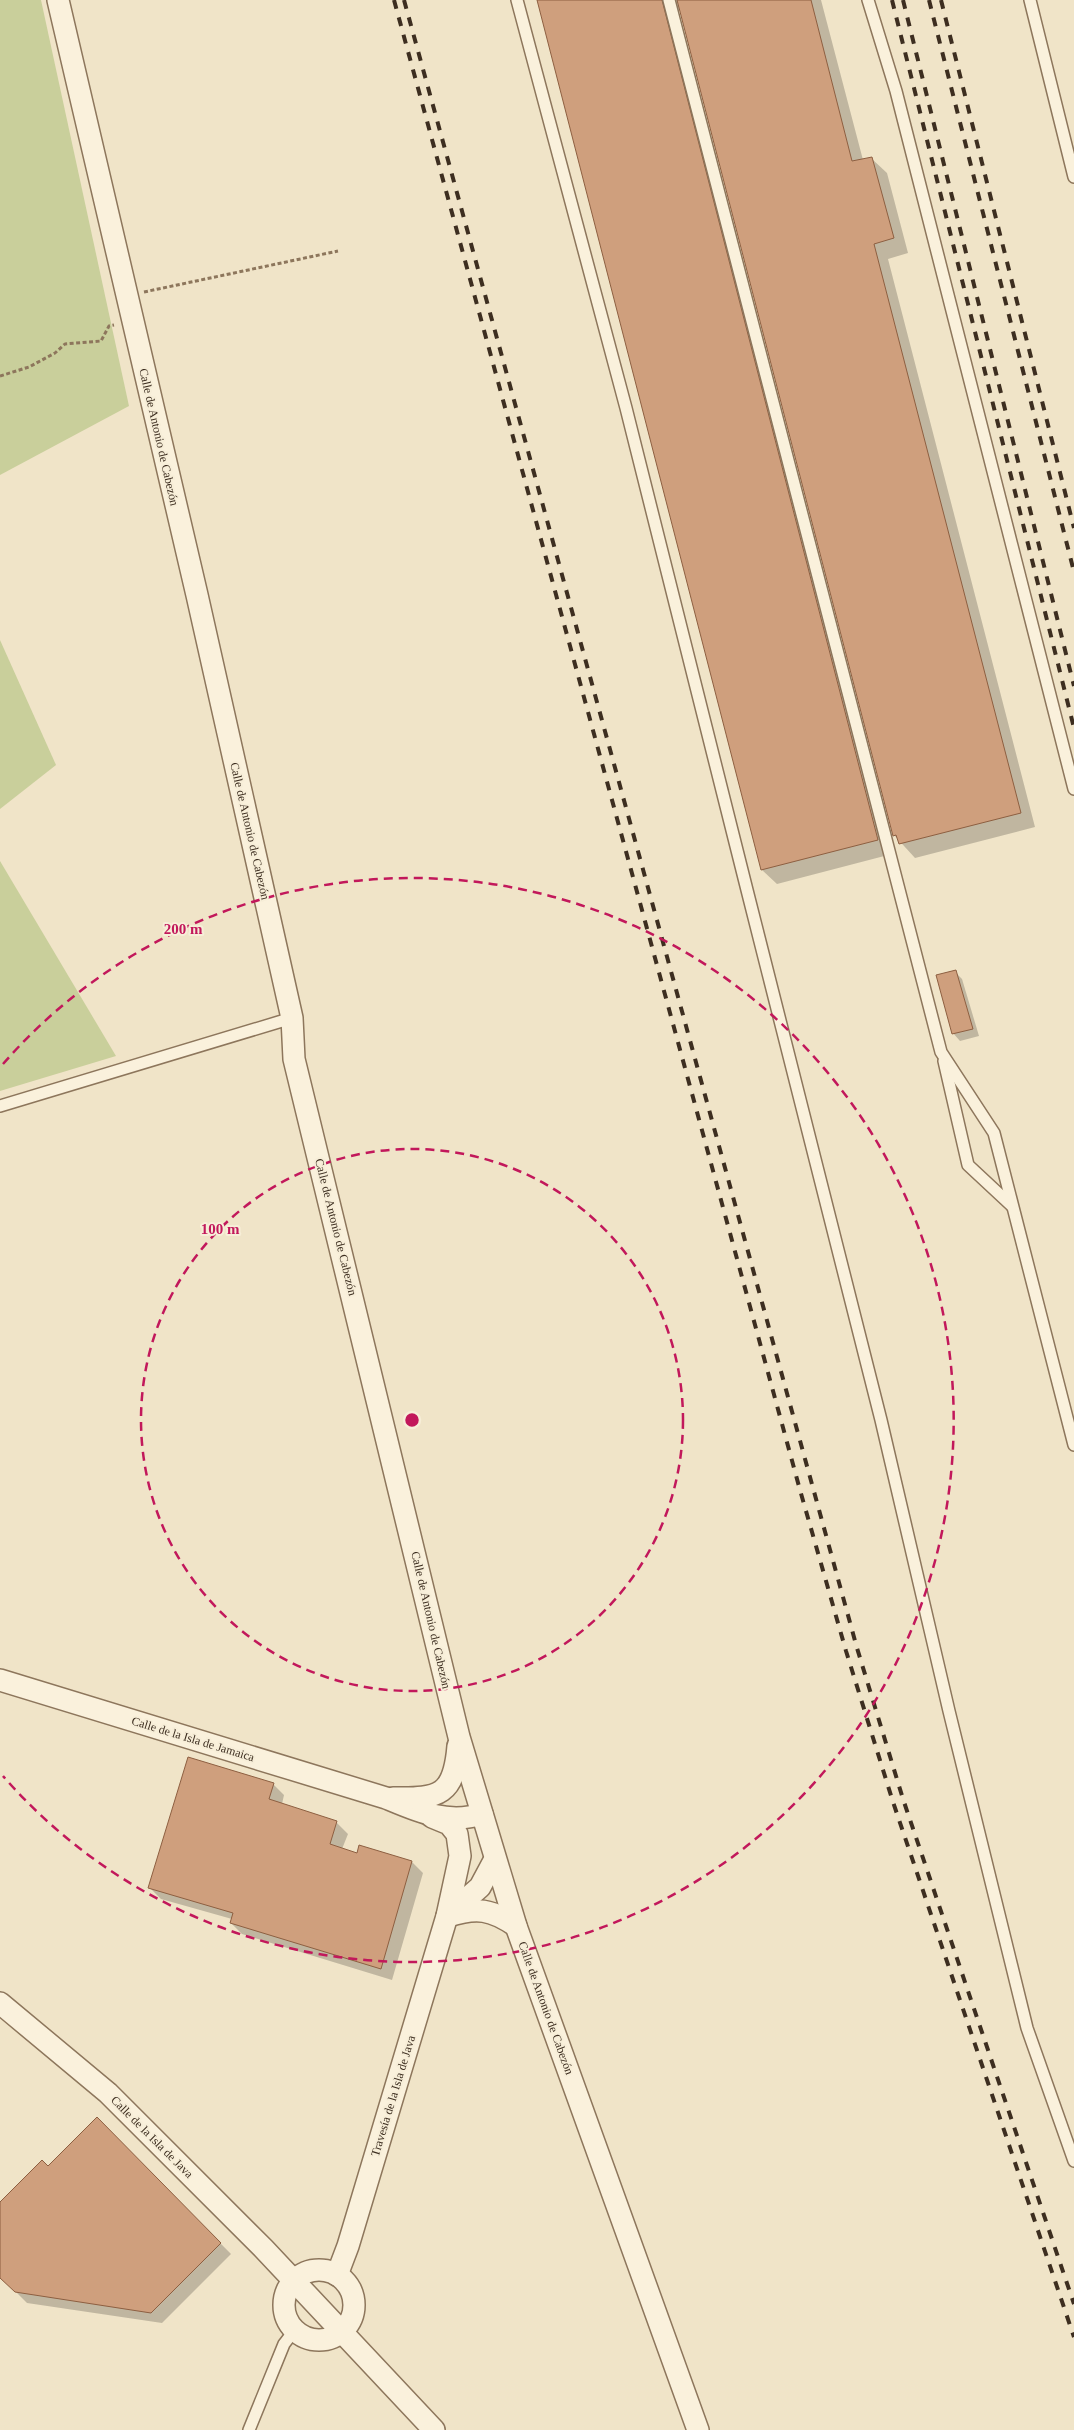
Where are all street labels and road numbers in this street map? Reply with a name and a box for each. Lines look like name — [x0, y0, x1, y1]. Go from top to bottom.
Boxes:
street label: Calle de Antonio de Cabezón — [136, 367, 182, 507]
street label: Calle de Antonio de Cabezón — [227, 761, 273, 901]
street label: Calle de Antonio de Cabezón — [312, 1157, 360, 1297]
street label: Calle de Antonio de Cabezón — [408, 1550, 454, 1690]
street label: Calle de la Isla de Jamaica — [130, 1714, 257, 1765]
street label: Calle de Antonio de Cabezón — [515, 1940, 577, 2076]
street label: Travesía de la Isla de Java — [368, 2033, 418, 2158]
street label: Calle de la Isla de Java — [108, 2093, 196, 2181]

